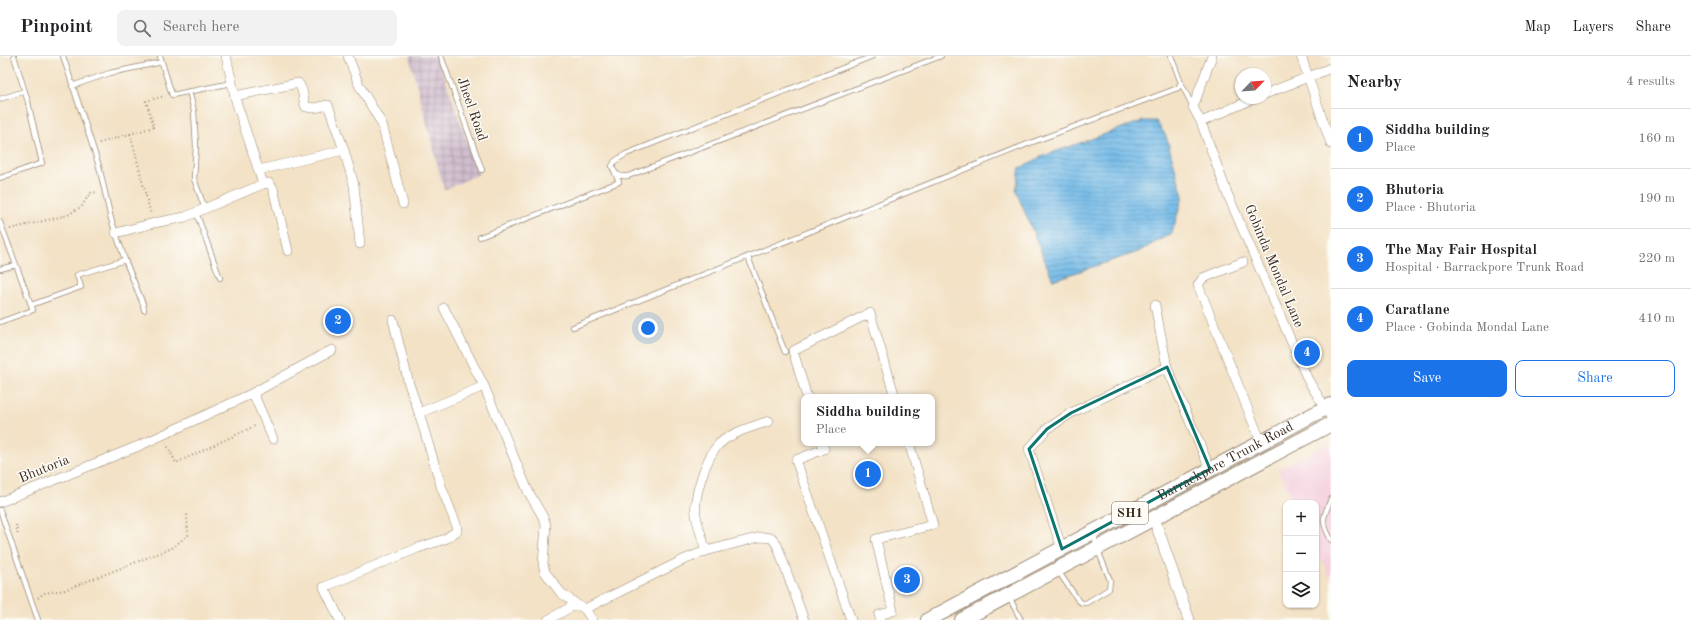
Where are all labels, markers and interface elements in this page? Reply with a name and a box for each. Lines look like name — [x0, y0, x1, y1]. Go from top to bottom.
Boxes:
search box — [117, 10, 397, 46]
icon: search — [131, 17, 153, 39]
text: Pinpoint — [20, 18, 93, 37]
text: Search here — [163, 20, 239, 35]
text: Map — [1525, 20, 1551, 34]
text: Layers — [1573, 20, 1614, 34]
text: Share — [1636, 20, 1671, 34]
north arrow — [1235, 68, 1271, 104]
text: Nearby — [1347, 74, 1402, 91]
street label: Jheel Road — [454, 75, 490, 143]
text: 4 results — [1626, 75, 1675, 88]
text: Siddha building — [1385, 123, 1490, 138]
text: 1 — [1356, 132, 1364, 145]
text: 160 m — [1638, 132, 1675, 145]
text: Place — [1385, 141, 1415, 154]
text: Bhutoria — [1385, 183, 1444, 198]
text: 2 — [1356, 192, 1364, 205]
text: 190 m — [1638, 192, 1675, 205]
text: Place · Bhutoria — [1385, 201, 1476, 214]
street label: Gobinda Mondal Lane — [1242, 202, 1306, 330]
text: The May Fair Hospital — [1385, 243, 1537, 258]
text: 3 — [1356, 252, 1364, 265]
text: 220 m — [1638, 252, 1675, 265]
text: Hospital · Barrackpore Trunk Road — [1385, 261, 1584, 274]
text: Caratlane — [1385, 303, 1450, 318]
pin: 2 — [325, 306, 351, 336]
text: 4 — [1356, 312, 1364, 325]
text: 410 m — [1638, 312, 1675, 325]
your location — [638, 318, 658, 338]
text: Place · Gobinda Mondal Lane — [1385, 321, 1549, 334]
pin: 4 — [1294, 338, 1320, 368]
button: Save — [1347, 360, 1507, 397]
button: Share — [1515, 360, 1675, 397]
popup — [801, 394, 935, 446]
text: Siddha building — [816, 405, 920, 420]
street label: Barrackpore Trunk Road — [1155, 419, 1296, 503]
text: Place — [816, 423, 846, 436]
street label: Bhutoria — [17, 453, 71, 485]
pin: 1 — [855, 459, 881, 489]
map controls — [1283, 500, 1319, 608]
button: + — [1283, 500, 1319, 536]
road number: SH1 — [1112, 502, 1148, 524]
button: − — [1283, 536, 1319, 572]
pin: 3 — [894, 565, 920, 595]
button: layers — [1283, 572, 1319, 608]

